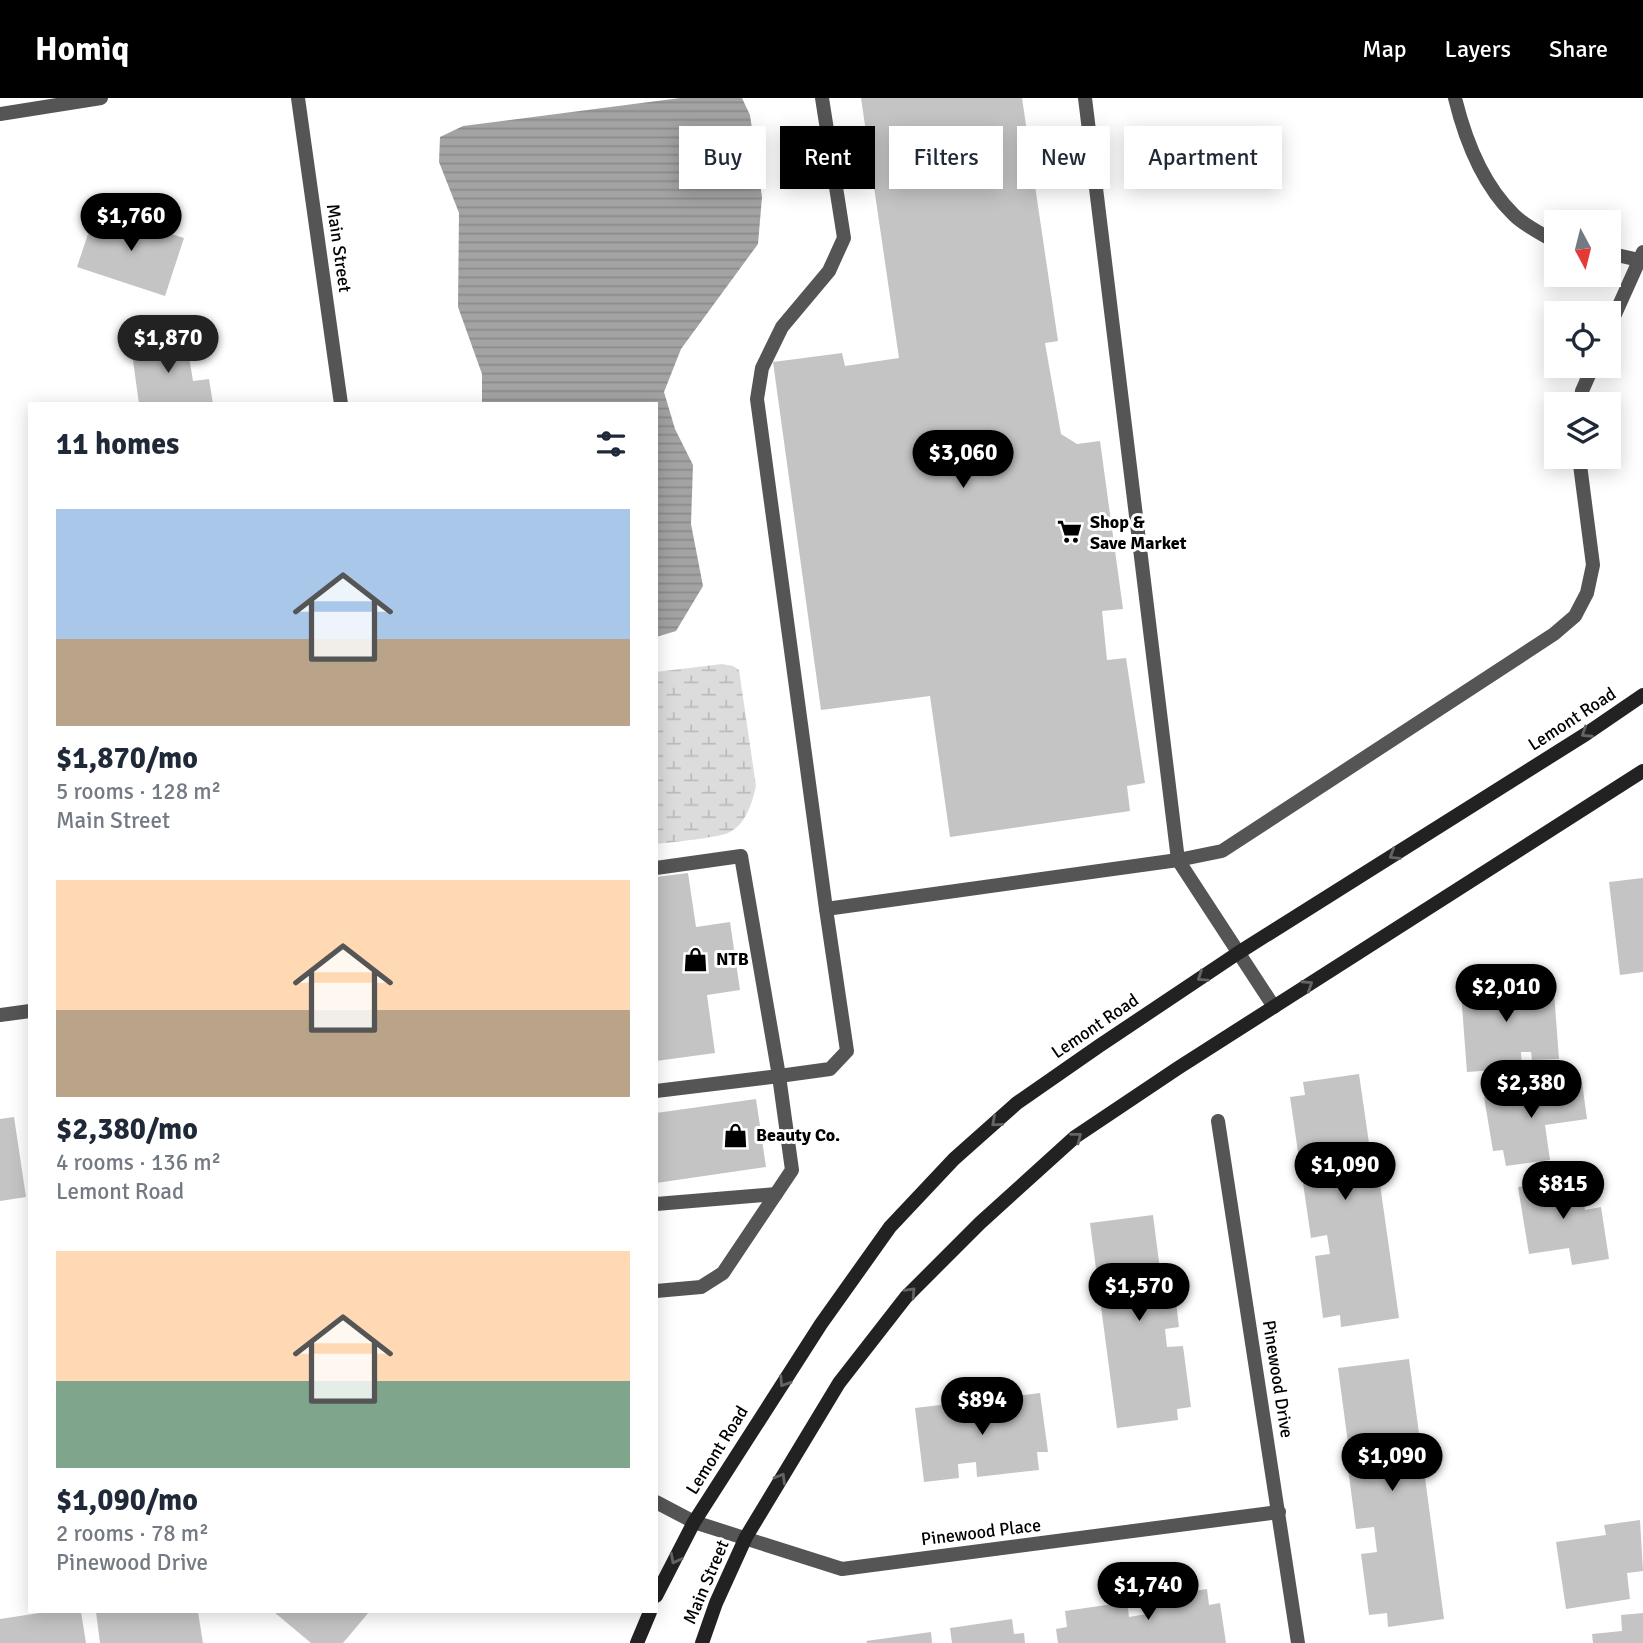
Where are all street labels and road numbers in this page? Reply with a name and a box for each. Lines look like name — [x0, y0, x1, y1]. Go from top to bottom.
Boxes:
street label: Main Street — [322, 202, 356, 294]
street label: Lemont Road — [1524, 682, 1620, 756]
street label: Lemont Road — [1047, 989, 1143, 1063]
street label: Pinewood Drive — [1258, 1319, 1298, 1439]
street label: Lemont Road — [681, 1402, 753, 1498]
street label: Pinewood Place — [920, 1514, 1042, 1550]
street label: Main Street — [678, 1537, 734, 1627]

